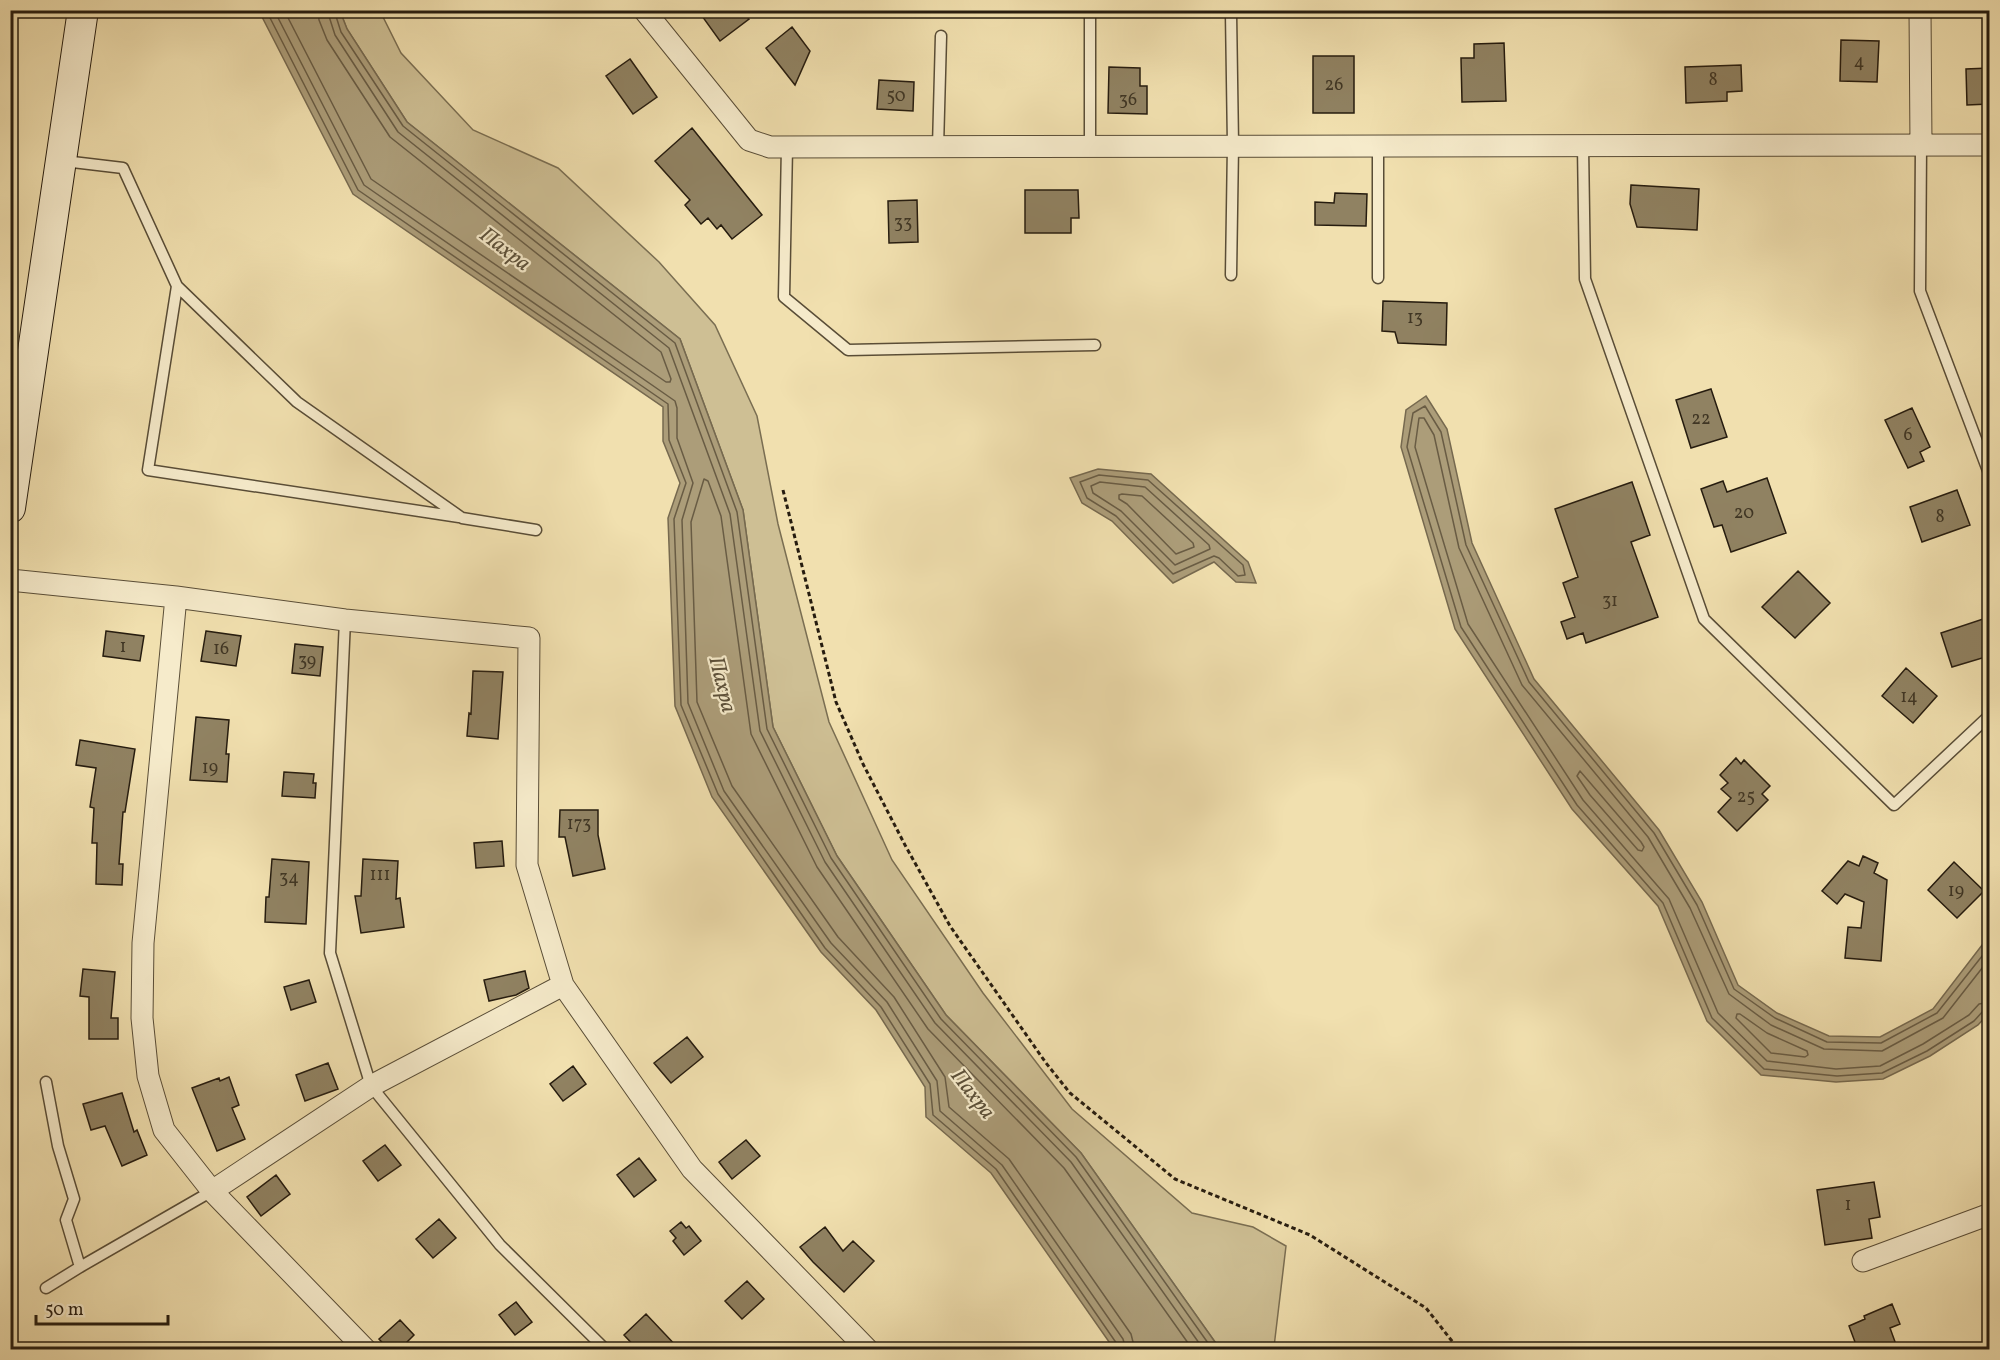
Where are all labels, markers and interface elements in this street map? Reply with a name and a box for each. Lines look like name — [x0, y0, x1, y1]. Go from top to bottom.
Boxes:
house number: 4 — [1854, 50, 1864, 75]
house number: 8 — [1708, 68, 1718, 93]
house number: 26 — [1325, 73, 1343, 98]
house number: 50 — [886, 84, 906, 109]
house number: 36 — [1119, 88, 1137, 113]
house number: 33 — [894, 211, 912, 236]
water label: Пахра — [472, 221, 536, 279]
house number: 13 — [1407, 306, 1423, 331]
house number: 22 — [1691, 407, 1711, 432]
house number: 6 — [1903, 423, 1913, 448]
house number: 20 — [1734, 501, 1754, 526]
house number: 8 — [1935, 505, 1945, 530]
house number: 31 — [1602, 589, 1618, 614]
house number: 1 — [120, 635, 126, 660]
house number: 16 — [213, 637, 229, 662]
house number: 39 — [298, 649, 316, 674]
water label: Пахра — [700, 653, 743, 716]
house number: 14 — [1900, 685, 1918, 710]
house number: 19 — [202, 756, 218, 781]
house number: 25 — [1737, 785, 1755, 810]
house number: 173 — [567, 812, 591, 837]
house number: 111 — [370, 863, 390, 888]
house number: 34 — [279, 866, 299, 891]
house number: 19 — [1948, 879, 1964, 904]
water label: Пахра — [942, 1063, 1002, 1126]
house number: 1 — [1845, 1193, 1851, 1218]
scale bar — [36, 1288, 168, 1326]
text: 50 m — [45, 1298, 84, 1323]

